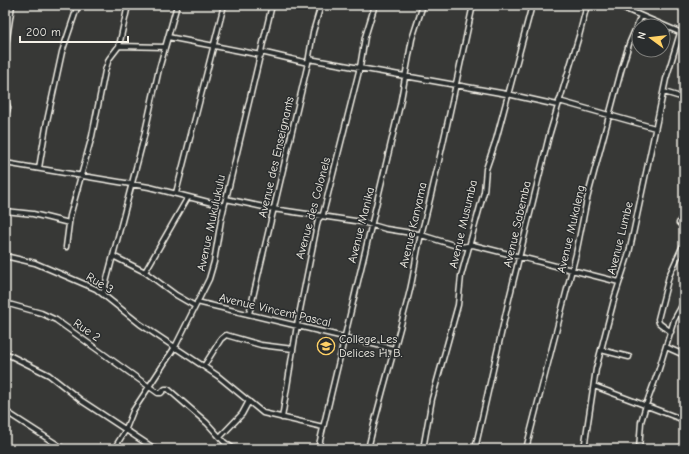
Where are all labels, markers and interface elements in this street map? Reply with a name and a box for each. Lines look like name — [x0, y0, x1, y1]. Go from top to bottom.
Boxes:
scale bar — [20, 18, 128, 44]
north arrow — [631, 18, 671, 58]
text: 200 m — [26, 25, 61, 39]
text: N — [635, 30, 649, 41]
street label: Avenue des Enseignants — [255, 95, 297, 219]
street label: Avenue des Colonels — [293, 156, 333, 260]
street label: Avenue Mukulukulu — [194, 174, 228, 272]
street label: Avenue Musumba — [446, 178, 480, 270]
street label: Avenue Sabemba — [500, 179, 534, 269]
street label: Avenue Kanyama — [396, 181, 430, 269]
street label: Avenue Mukaleng — [554, 184, 588, 274]
street label: Avenue Manika — [345, 186, 377, 264]
street label: Avenue Lumbe — [604, 200, 636, 276]
street label: Rue 3 — [84, 269, 116, 297]
street label: Avenue Vincent Pascal — [218, 290, 332, 330]
street label: Rue 2 — [71, 316, 103, 344]
place label: College Les Delices H. B. — [339, 332, 403, 360]
school or university icon: College Les Delices H. B. — [316, 336, 336, 356]

